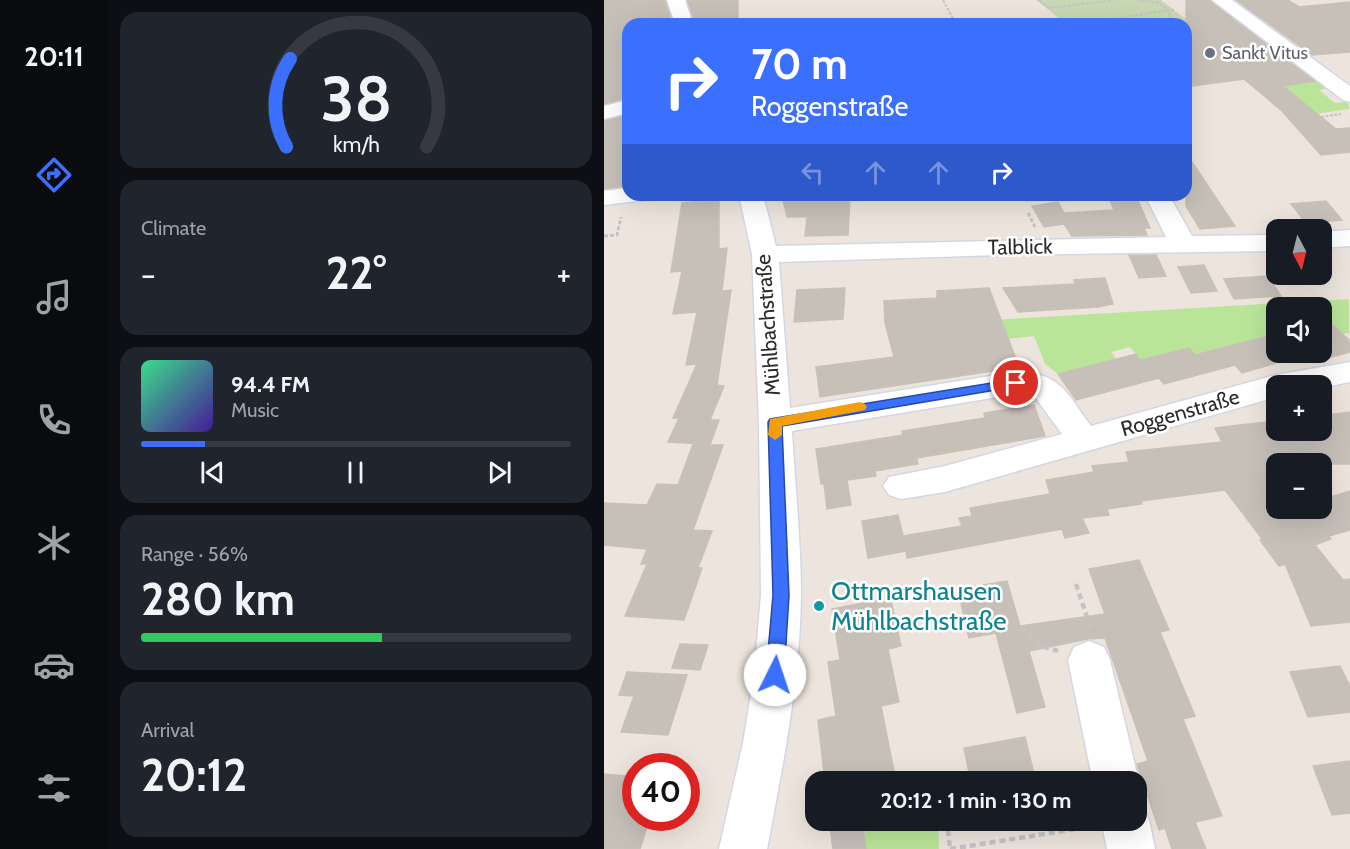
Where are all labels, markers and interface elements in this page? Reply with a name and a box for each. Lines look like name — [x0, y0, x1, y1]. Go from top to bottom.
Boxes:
text: 70 m — [751, 38, 848, 90]
text: 20:11 — [24, 40, 84, 73]
icon: right — [652, 42, 730, 120]
place label: Sankt Vitus — [1222, 42, 1308, 64]
marker: Sankt Vitus — [1203, 46, 1217, 60]
text: 38 — [320, 61, 392, 137]
text: Roggenstraße — [751, 90, 908, 123]
text: km/h — [333, 131, 379, 157]
icon: directions — [33, 154, 75, 196]
icon: left — [796, 156, 829, 189]
icon: ahead — [859, 156, 892, 189]
icon: ahead — [922, 156, 955, 189]
icon: right — [985, 156, 1018, 189]
text: Climate — [141, 216, 206, 240]
north arrow — [1266, 219, 1332, 285]
map controls — [1266, 219, 1332, 519]
street label: Talblick — [987, 233, 1053, 260]
text: 22° — [326, 246, 386, 300]
street label: Mühlbachstraße — [750, 253, 785, 397]
text: − — [141, 254, 156, 294]
text: + — [556, 254, 571, 294]
icon: music — [33, 276, 75, 318]
button: sound — [1266, 297, 1332, 363]
pin — [990, 357, 1041, 408]
icon: arrive — [999, 366, 1032, 399]
text: 94.4 FM — [231, 371, 310, 398]
button: + — [1266, 375, 1332, 441]
street label: Roggenstraße — [1118, 384, 1242, 441]
text: Music — [231, 398, 279, 422]
icon: phone — [33, 399, 75, 441]
button: − — [1266, 453, 1332, 519]
icon: previous — [196, 456, 229, 489]
icon: pause — [339, 456, 372, 489]
icon: next — [483, 456, 516, 489]
icon: climate — [33, 522, 75, 564]
text: Range · 56% — [141, 542, 248, 566]
text: 280 km — [141, 572, 295, 626]
place label: Ottmarshausen Mühlbachstraße — [831, 575, 1007, 637]
marker: Ottmarshausen Mühlbachstraße — [812, 599, 826, 613]
position arrow — [743, 643, 807, 707]
icon: car — [33, 644, 75, 686]
text: Arrival — [141, 718, 194, 742]
text: 20:12 — [141, 748, 247, 802]
speed limit sign: 40 — [622, 753, 700, 831]
icon: filters — [33, 767, 75, 809]
text: 20:12 · 1 min · 130 m — [880, 787, 1072, 814]

